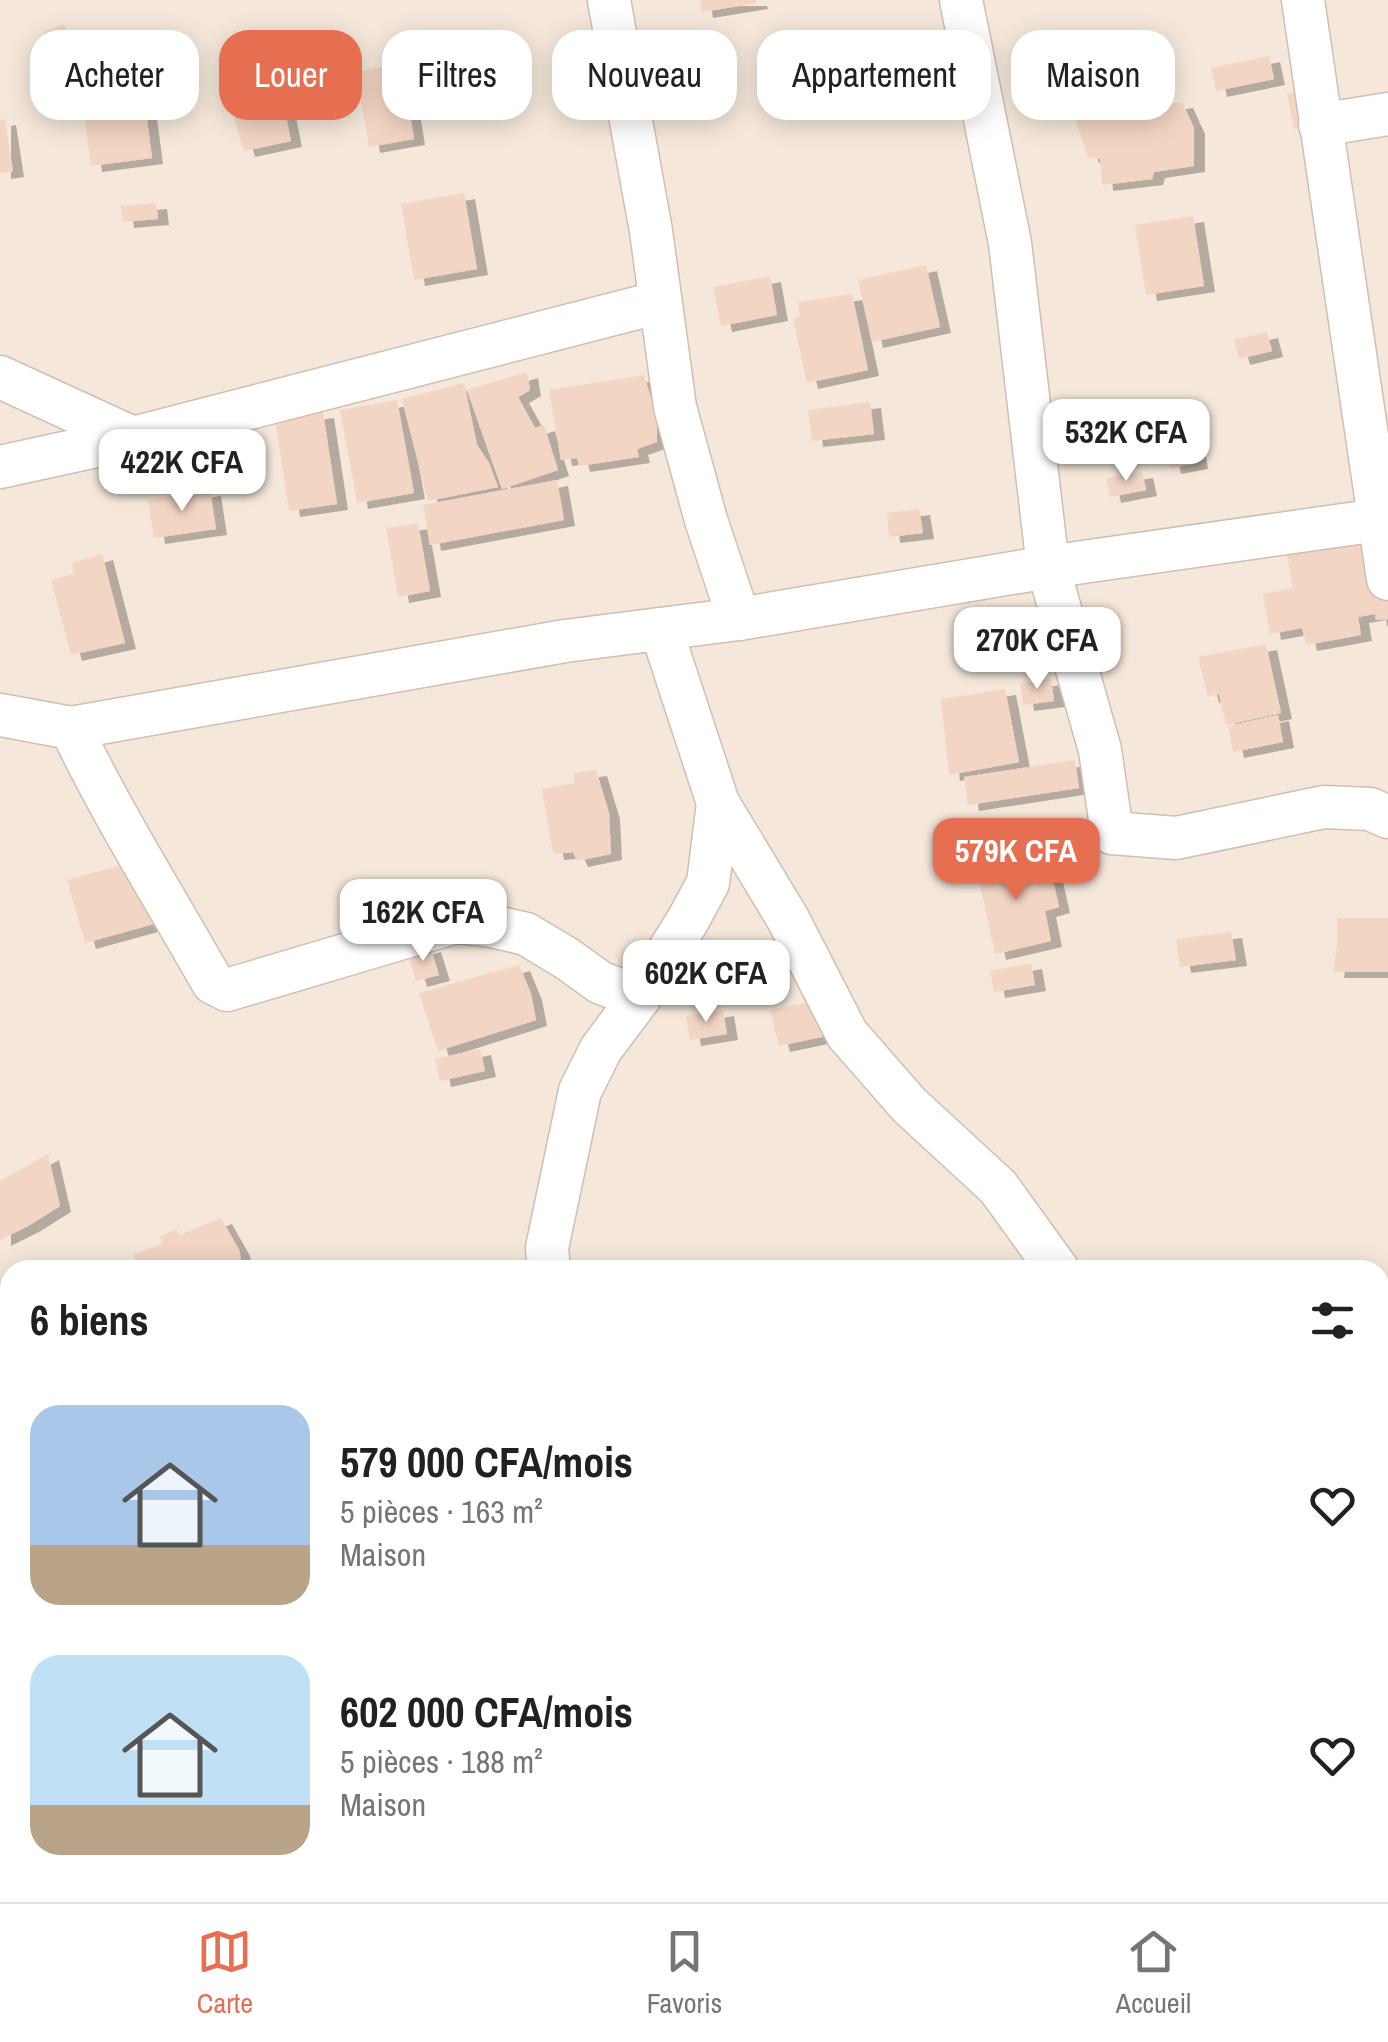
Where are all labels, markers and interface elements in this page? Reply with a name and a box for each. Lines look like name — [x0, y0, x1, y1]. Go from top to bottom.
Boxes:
chip: Acheter — [30, 30, 199, 120]
chip: Louer — [219, 30, 362, 120]
chip: Filtres — [382, 30, 532, 120]
chip: Nouveau — [552, 30, 737, 120]
chip: Appartement — [757, 30, 991, 120]
chip: Maison — [1011, 30, 1175, 120]
pin: 532K CFA — [1023, 399, 1229, 484]
text: 532K CFA — [1065, 410, 1187, 453]
pin: 422K CFA — [79, 429, 285, 514]
text: 422K CFA — [121, 440, 243, 483]
pin: 270K CFA — [934, 607, 1140, 692]
text: 270K CFA — [976, 618, 1098, 661]
pin: 579K CFA — [913, 818, 1119, 903]
text: 579K CFA — [955, 829, 1077, 872]
pin: 162K CFA — [320, 879, 526, 964]
text: 162K CFA — [362, 890, 484, 933]
pin: 602K CFA — [603, 940, 809, 1025]
text: 602K CFA — [645, 951, 767, 994]
text: 6 biens — [30, 1292, 149, 1348]
icon: filters — [1305, 1293, 1360, 1348]
text: 579 000 CFA/mois — [340, 1434, 633, 1490]
icon: home — [110, 1445, 230, 1565]
icon: heart — [1305, 1478, 1360, 1533]
text: 5 pièces · 163 m² — [340, 1490, 543, 1533]
text: Maison — [340, 1533, 426, 1576]
text: 602 000 CFA/mois — [340, 1684, 633, 1740]
icon: home — [110, 1695, 230, 1815]
icon: heart — [1305, 1728, 1360, 1783]
text: 5 pièces · 188 m² — [340, 1740, 543, 1783]
text: Maison — [340, 1783, 426, 1826]
tab: Carte — [197, 1924, 253, 2022]
tab: Favoris — [647, 1924, 722, 2022]
tab: Accueil — [1116, 1924, 1191, 2022]

